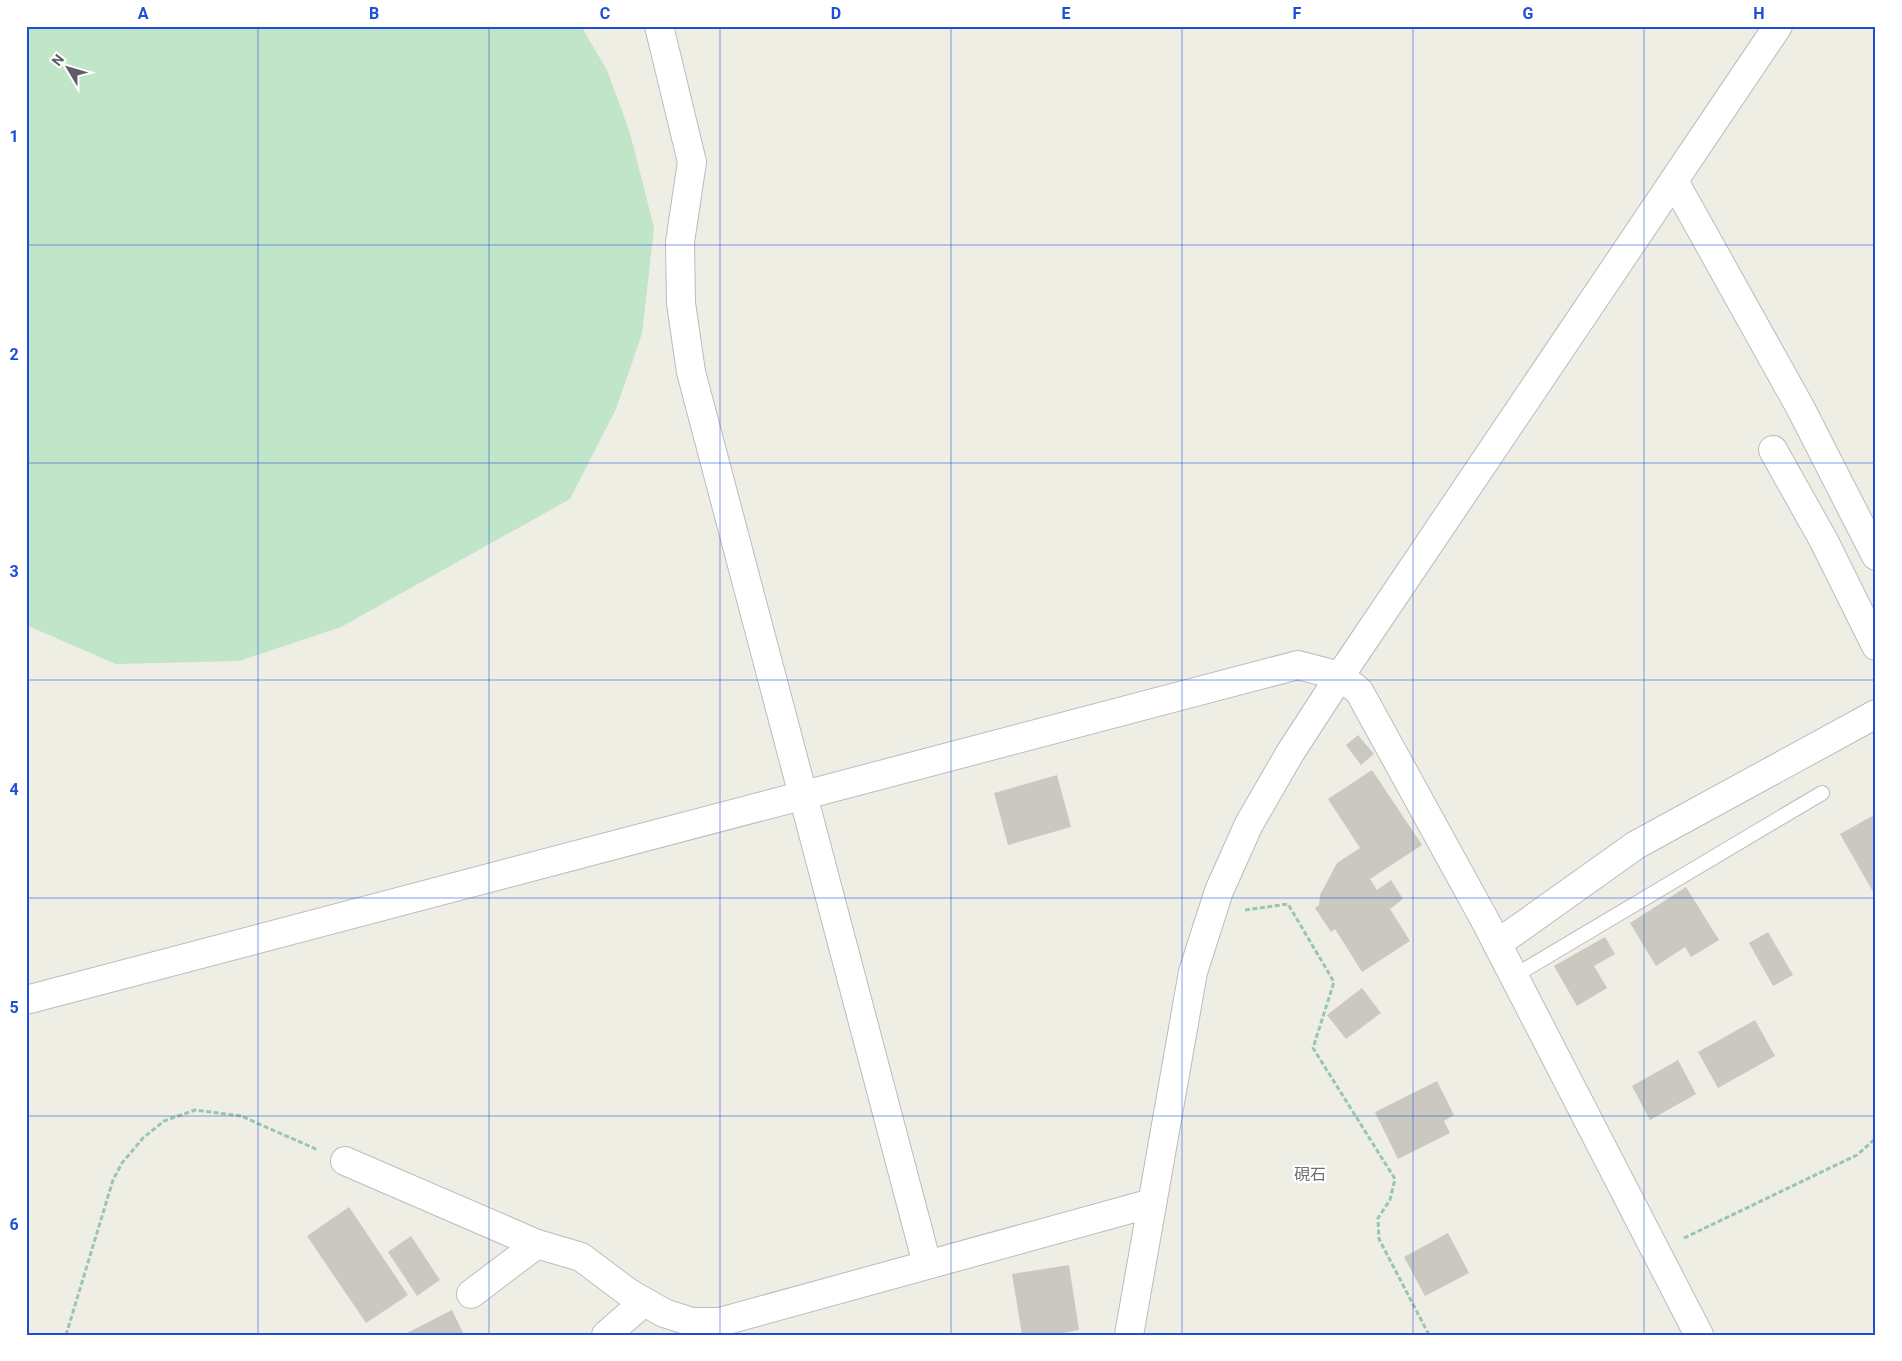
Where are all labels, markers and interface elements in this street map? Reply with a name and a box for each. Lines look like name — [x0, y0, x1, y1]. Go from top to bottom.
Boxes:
text: A — [138, 4, 149, 23]
text: B — [369, 4, 379, 23]
text: C — [600, 4, 610, 23]
text: D — [831, 4, 841, 23]
text: E — [1062, 4, 1071, 23]
text: F — [1293, 4, 1302, 23]
text: G — [1523, 4, 1534, 23]
text: H — [1753, 4, 1765, 23]
north arrow — [42, 42, 92, 92]
text: N — [48, 51, 67, 69]
text: 1 — [9, 127, 19, 146]
text: 2 — [9, 345, 19, 364]
text: 3 — [9, 562, 19, 581]
text: 4 — [9, 780, 19, 799]
text: 5 — [9, 998, 19, 1017]
district label: 硯石 — [1294, 1165, 1326, 1184]
text: 6 — [9, 1215, 19, 1234]

